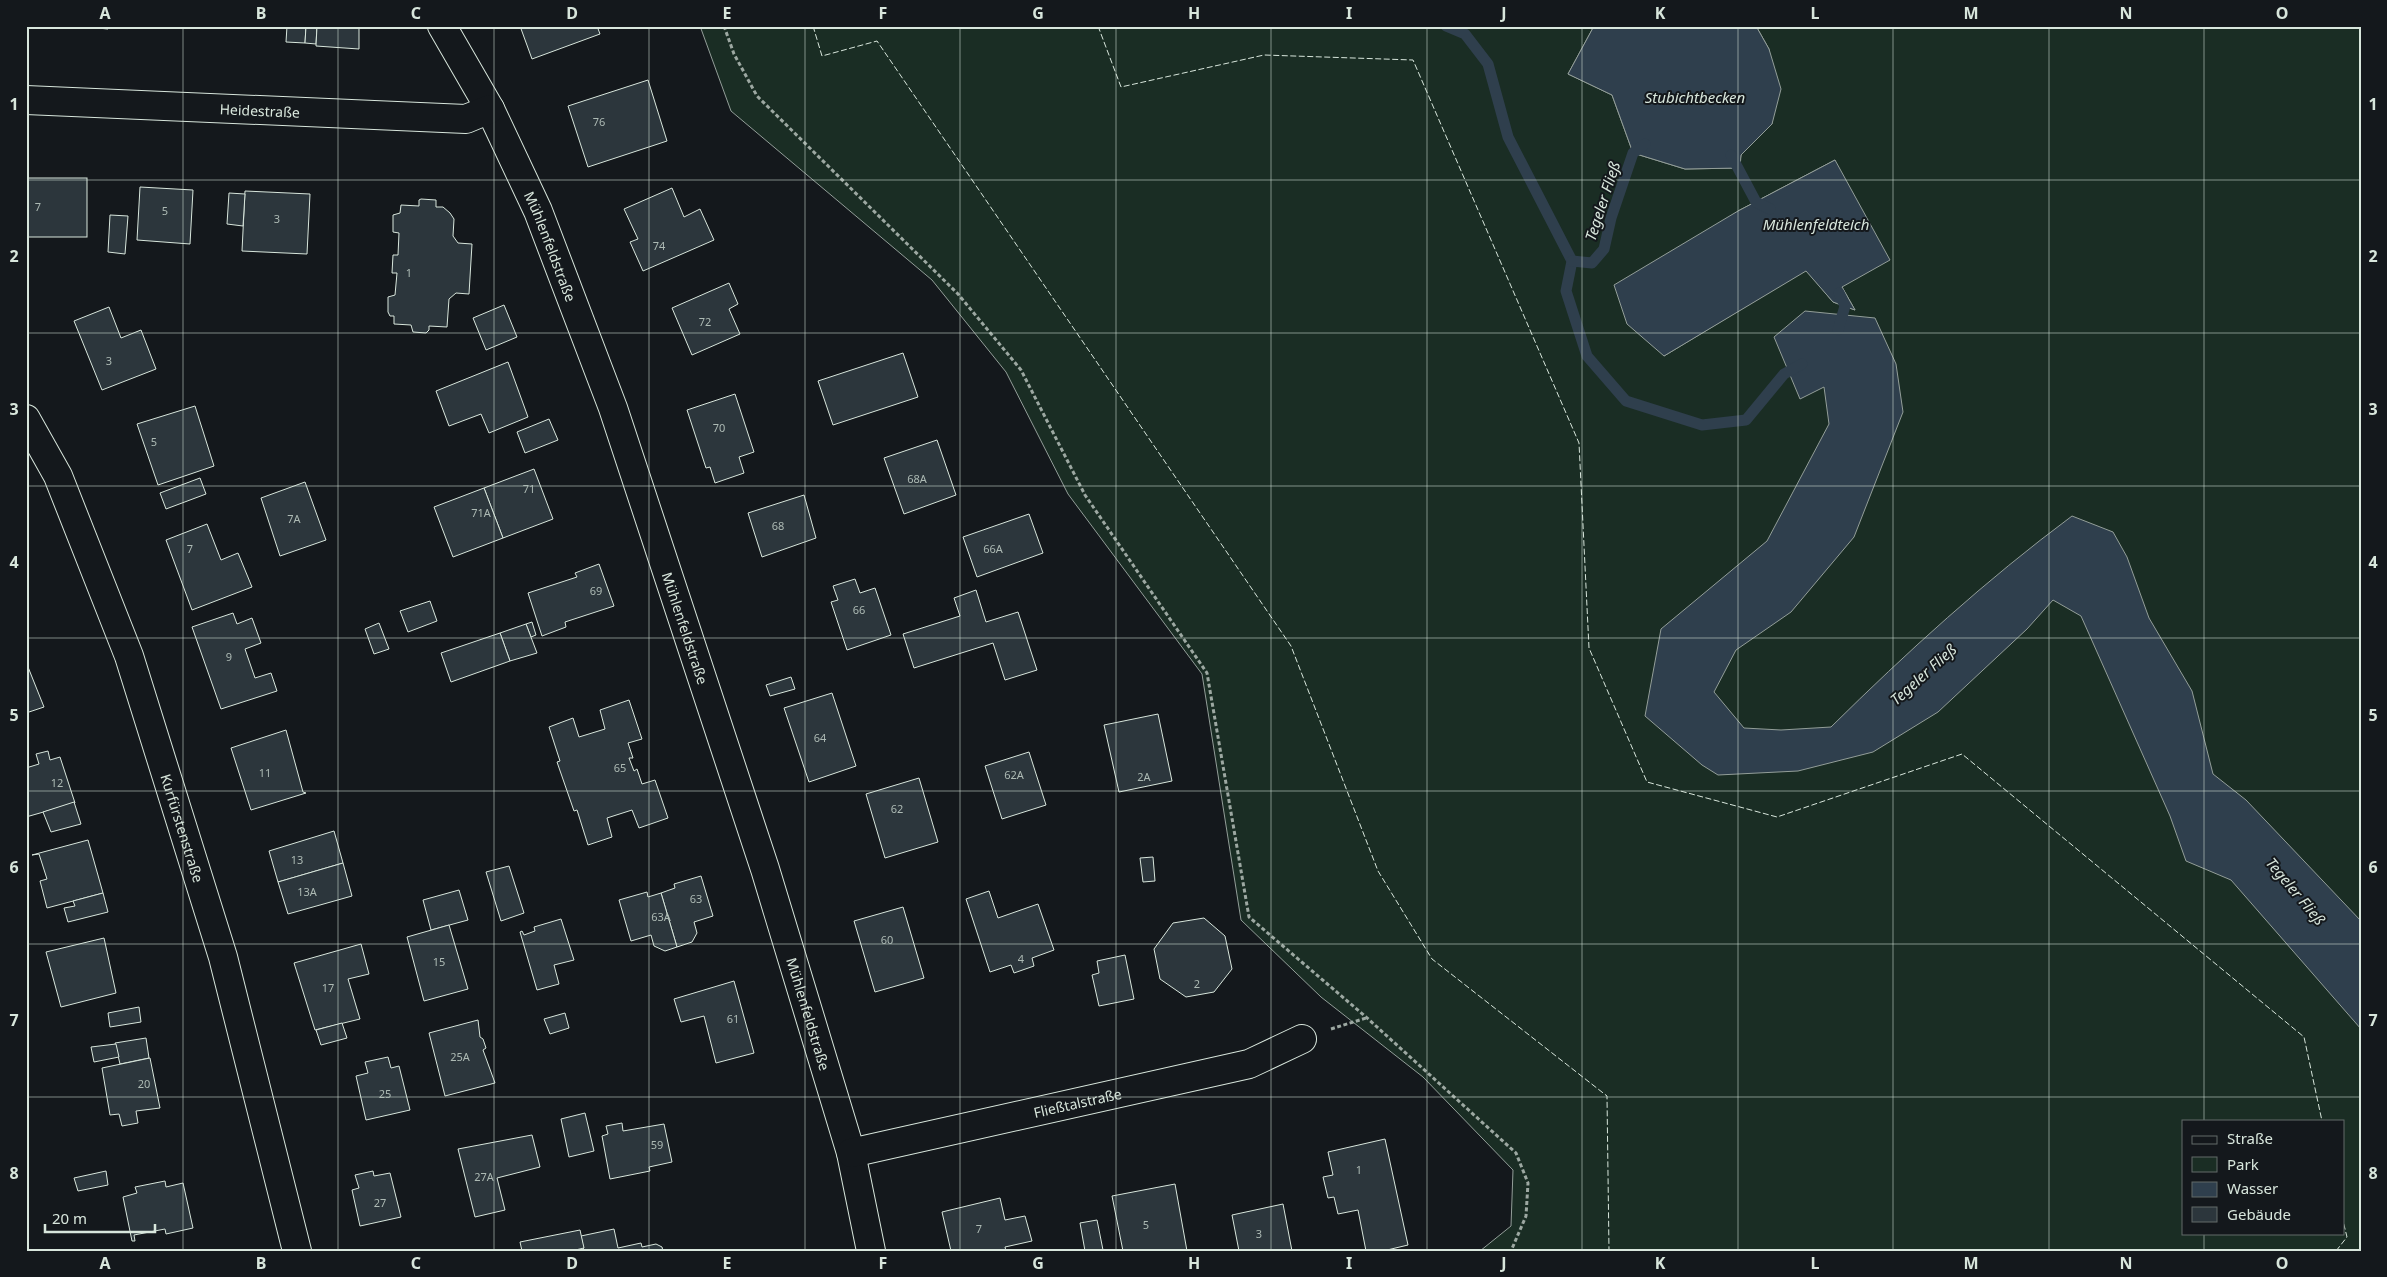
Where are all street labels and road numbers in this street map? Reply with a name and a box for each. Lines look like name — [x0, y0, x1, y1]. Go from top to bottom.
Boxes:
street label: Heidestraße — [219, 99, 300, 121]
street label: Mühlenfeldstraße — [520, 188, 581, 304]
street label: Mühlenfeldstraße — [658, 569, 713, 687]
street label: Kurfürstenstraße — [157, 771, 209, 885]
street label: Mühlenfeldstraße — [783, 955, 835, 1073]
street label: Fließtalstraße — [1032, 1083, 1123, 1121]

